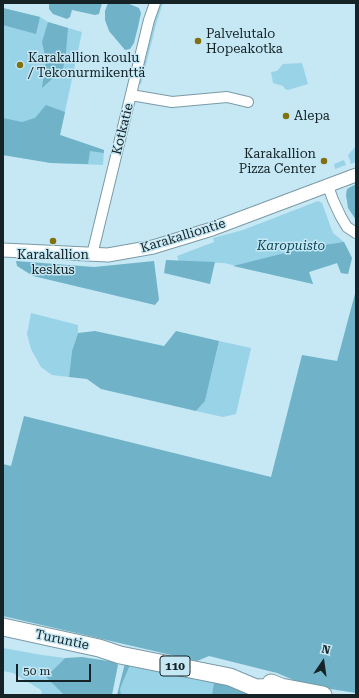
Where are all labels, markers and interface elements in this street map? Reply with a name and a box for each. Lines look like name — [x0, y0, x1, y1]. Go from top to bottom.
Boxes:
place label: Palvelutalo Hopeakotka — [206, 26, 283, 57]
marker: Palvelutalo Hopeakotka — [193, 36, 203, 46]
place label: Karakallion koulu / Tekonurmikenttä — [28, 50, 145, 81]
marker: Karakallion koulu / Tekonurmikenttä — [15, 60, 25, 70]
street label: Kotkatie — [109, 101, 137, 157]
place label: Alepa — [294, 108, 330, 124]
marker: Alepa — [281, 111, 291, 121]
place label: Karakallion Pizza Center — [239, 146, 316, 177]
marker: Karakallion Pizza Center — [319, 156, 329, 166]
street label: Karakalliontie — [139, 216, 227, 256]
marker: Karakallion keskus — [48, 236, 58, 246]
park label: Karopuisto — [257, 238, 325, 254]
place label: Karakallion keskus — [17, 247, 89, 278]
street label: Turuntie — [34, 627, 90, 653]
north arrow — [303, 642, 343, 682]
text: N — [320, 643, 331, 657]
scale bar — [18, 656, 93, 682]
road number: 110 — [160, 656, 190, 676]
text: 50 m — [23, 664, 50, 678]

